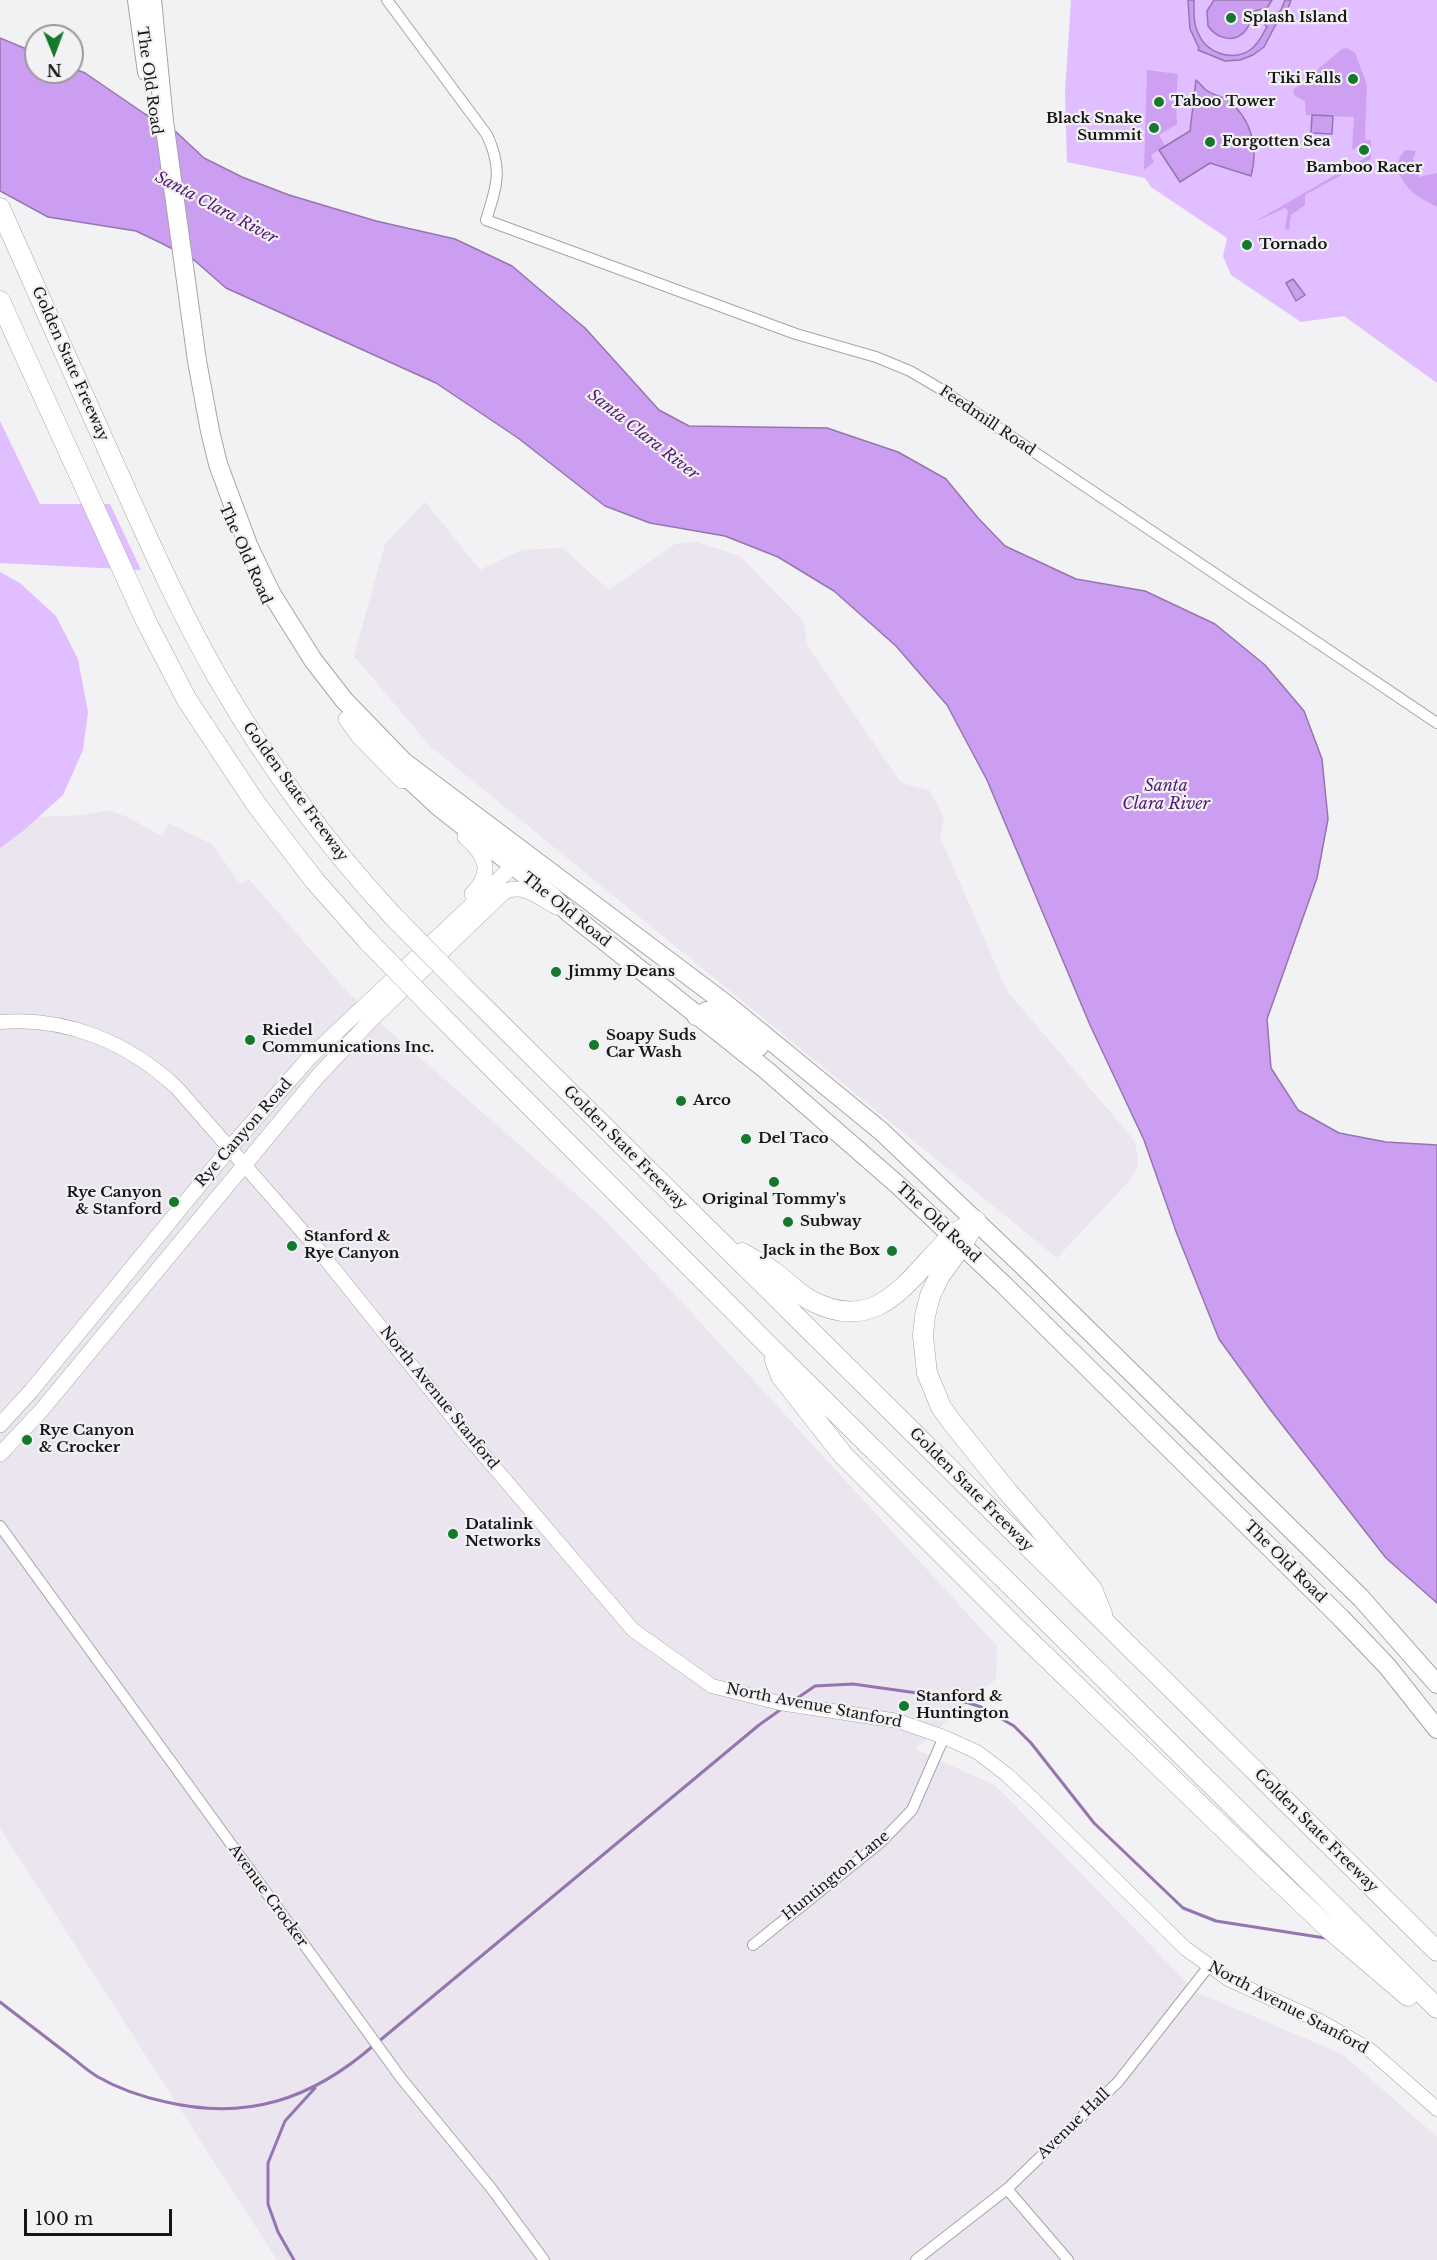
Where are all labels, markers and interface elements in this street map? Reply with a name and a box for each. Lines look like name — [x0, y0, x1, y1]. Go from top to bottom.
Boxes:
place label: Splash Island — [1243, 9, 1348, 27]
marker: Splash Island — [1224, 11, 1238, 25]
north arrow — [24, 24, 84, 84]
street label: The Old Road — [133, 26, 165, 136]
text: N — [47, 60, 62, 80]
place label: Tiki Falls — [1268, 70, 1341, 88]
marker: Tiki Falls — [1346, 72, 1360, 86]
place label: Taboo Tower — [1171, 93, 1276, 111]
marker: Taboo Tower — [1152, 95, 1166, 109]
place label: Black Snake Summit — [1046, 110, 1142, 145]
marker: Black Snake Summit — [1147, 121, 1161, 135]
place label: Forgotten Sea — [1222, 133, 1331, 151]
marker: Forgotten Sea — [1203, 135, 1217, 149]
marker: Bamboo Racer — [1357, 143, 1371, 157]
place label: Bamboo Racer — [1306, 159, 1422, 177]
water label: Santa Clara River — [152, 168, 280, 248]
place label: Tornado — [1259, 236, 1327, 254]
marker: Tornado — [1240, 238, 1254, 252]
street label: Golden State Freeway — [28, 284, 112, 444]
street label: Feedmill Road — [936, 382, 1038, 460]
water label: Santa Clara River — [584, 386, 702, 484]
street label: The Old Road — [215, 501, 275, 607]
street label: Golden State Freeway — [239, 719, 351, 865]
water label: Santa Clara River — [1122, 776, 1210, 814]
street label: The Old Road — [518, 869, 614, 951]
place label: Jimmy Deans — [568, 963, 675, 981]
marker: Jimmy Deans — [549, 965, 563, 979]
place label: Riedel Communications Inc. — [262, 1022, 434, 1057]
place label: Soapy Suds Car Wash — [606, 1027, 696, 1062]
marker: Riedel Communications Inc. — [243, 1033, 257, 1047]
marker: Soapy Suds Car Wash — [587, 1038, 601, 1052]
street label: Rye Canyon Road — [192, 1075, 296, 1191]
street label: Golden State Freeway — [559, 1082, 691, 1214]
place label: Arco — [693, 1092, 731, 1110]
marker: Arco — [674, 1094, 688, 1108]
place label: Del Taco — [758, 1130, 829, 1148]
marker: Del Taco — [739, 1132, 753, 1146]
marker: Original Tommy's — [767, 1175, 781, 1189]
street label: The Old Road — [892, 1179, 984, 1267]
place label: Rye Canyon & Stanford — [67, 1184, 162, 1219]
place label: Original Tommy's — [702, 1191, 846, 1209]
marker: Rye Canyon & Stanford — [167, 1195, 181, 1209]
place label: Subway — [800, 1213, 861, 1231]
marker: Subway — [781, 1215, 795, 1229]
place label: Stanford & Rye Canyon — [304, 1228, 399, 1263]
marker: Stanford & Rye Canyon — [285, 1239, 299, 1253]
place label: Jack in the Box — [763, 1242, 880, 1260]
marker: Jack in the Box — [885, 1244, 899, 1258]
street label: North Avenue Stanford — [376, 1323, 502, 1473]
place label: Rye Canyon & Crocker — [39, 1422, 134, 1457]
street label: Golden State Freeway — [905, 1424, 1037, 1556]
marker: Rye Canyon & Crocker — [20, 1433, 34, 1447]
place label: Datalink Networks — [465, 1516, 541, 1551]
street label: The Old Road — [1240, 1517, 1330, 1607]
marker: Datalink Networks — [446, 1527, 460, 1541]
street label: North Avenue Stanford — [725, 1680, 903, 1732]
place label: Stanford & Huntington — [916, 1688, 1009, 1723]
marker: Stanford & Huntington — [897, 1699, 911, 1713]
street label: Golden State Freeway — [1250, 1765, 1382, 1897]
street label: Huntington Lane — [779, 1827, 893, 1925]
street label: Avenue Crocker — [225, 1841, 311, 1951]
street label: North Avenue Stanford — [1205, 1958, 1371, 2058]
street label: Avenue Hall — [1034, 2085, 1114, 2163]
scale bar — [27, 2197, 176, 2235]
text: 100 m — [35, 2208, 93, 2230]

